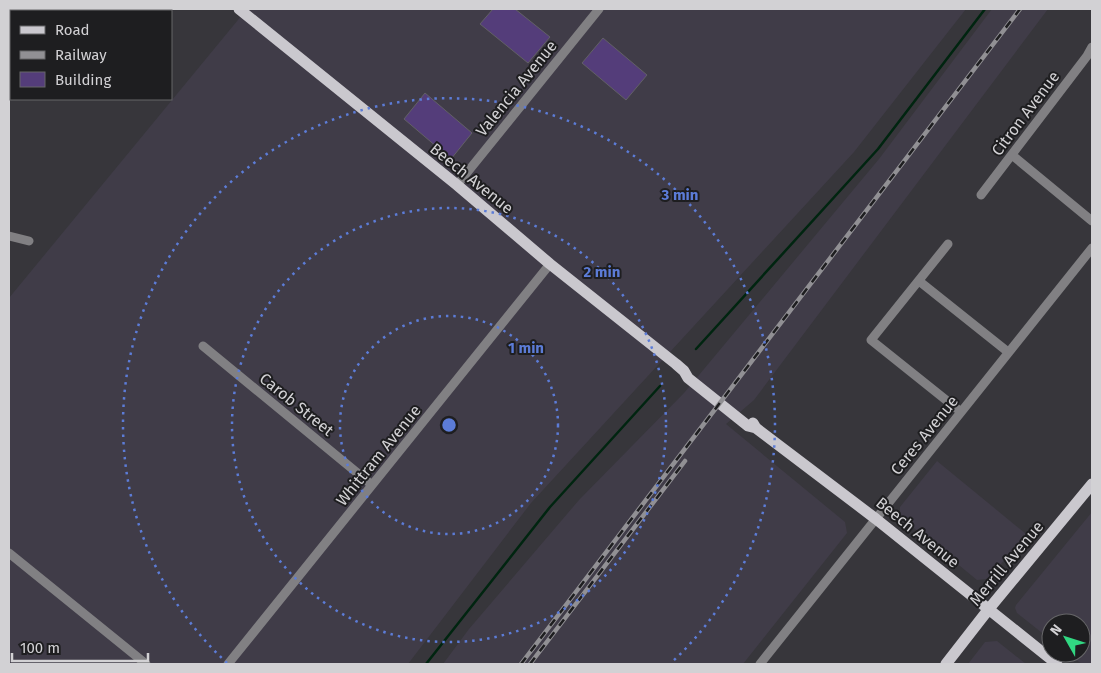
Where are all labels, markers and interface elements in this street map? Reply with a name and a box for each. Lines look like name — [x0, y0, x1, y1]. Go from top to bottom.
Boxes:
legend — [10, 10, 172, 100]
text: Road — [55, 21, 90, 39]
street label: Valencia Avenue — [472, 37, 561, 140]
text: Railway — [55, 46, 107, 64]
street label: Citron Avenue — [987, 67, 1063, 159]
text: Building — [55, 71, 111, 89]
street label: Beech Avenue — [426, 139, 517, 218]
text: 3 min — [661, 186, 698, 204]
text: 2 min — [584, 263, 620, 281]
text: 1 min — [508, 339, 544, 357]
street label: Carob Street — [256, 369, 338, 440]
street label: Ceres Avenue — [887, 392, 962, 479]
street label: Whittram Avenue — [332, 401, 425, 509]
centre of rings — [440, 416, 458, 434]
street label: Beech Avenue — [872, 493, 963, 572]
street label: Merrill Avenue — [965, 517, 1047, 610]
north arrow — [1041, 613, 1091, 663]
text: N — [1047, 621, 1066, 639]
scale bar — [12, 630, 149, 662]
text: 100 m — [20, 639, 60, 657]

